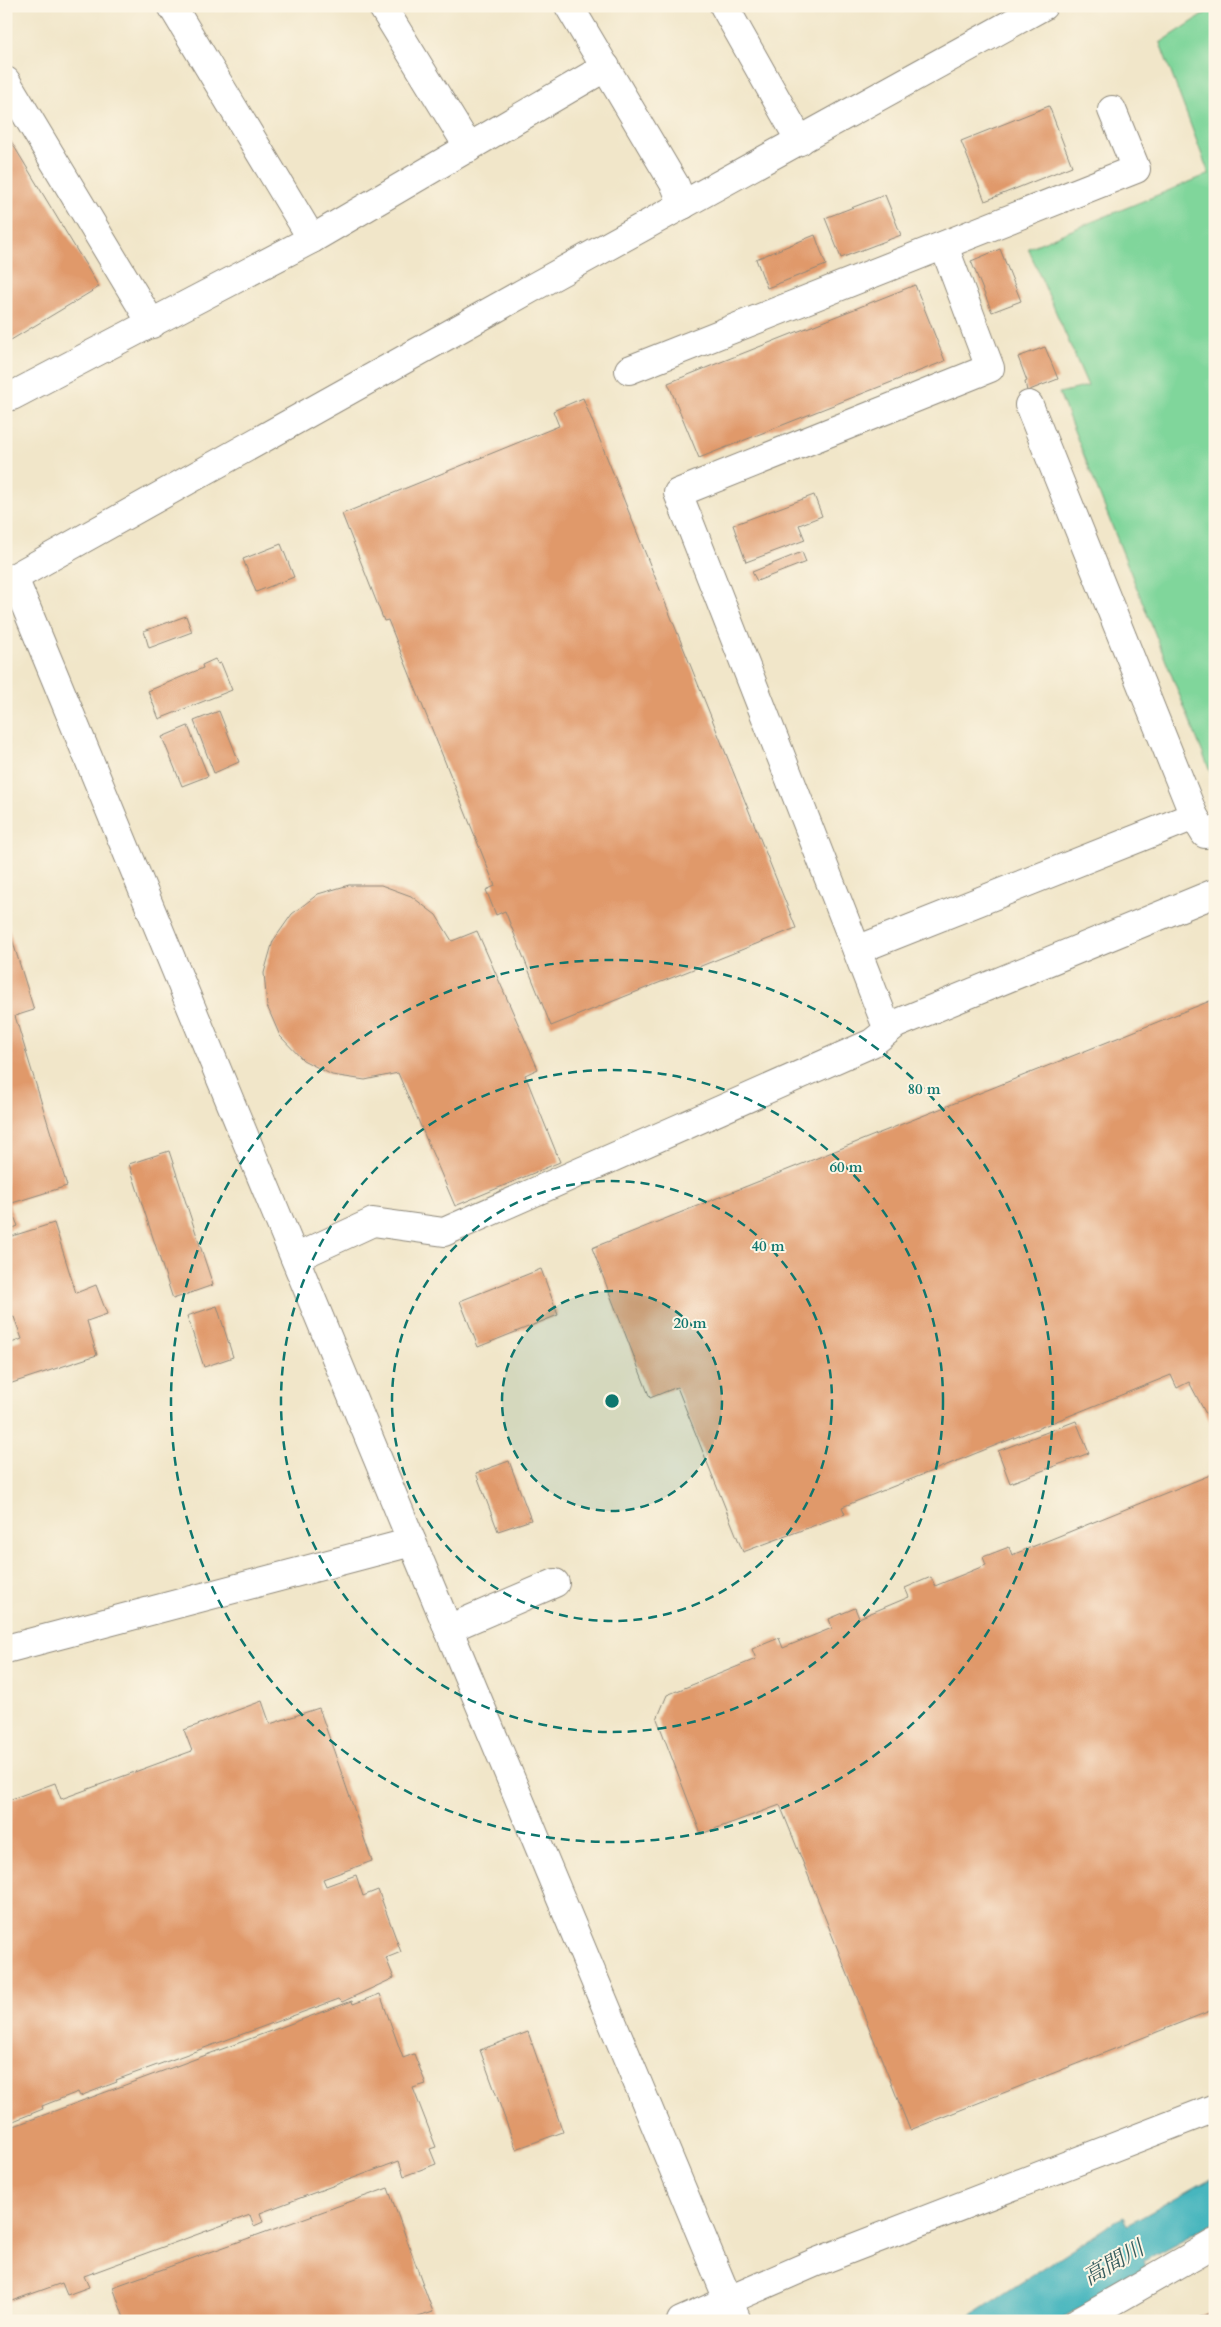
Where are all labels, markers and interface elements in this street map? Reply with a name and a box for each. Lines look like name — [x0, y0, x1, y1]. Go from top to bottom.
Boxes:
text: 80 m — [907, 1079, 941, 1099]
text: 60 m — [829, 1157, 863, 1177]
text: 40 m — [751, 1236, 785, 1256]
text: 20 m — [673, 1313, 707, 1333]
centre of rings — [603, 1392, 621, 1410]
water label: 高間川 — [1077, 2232, 1151, 2292]

